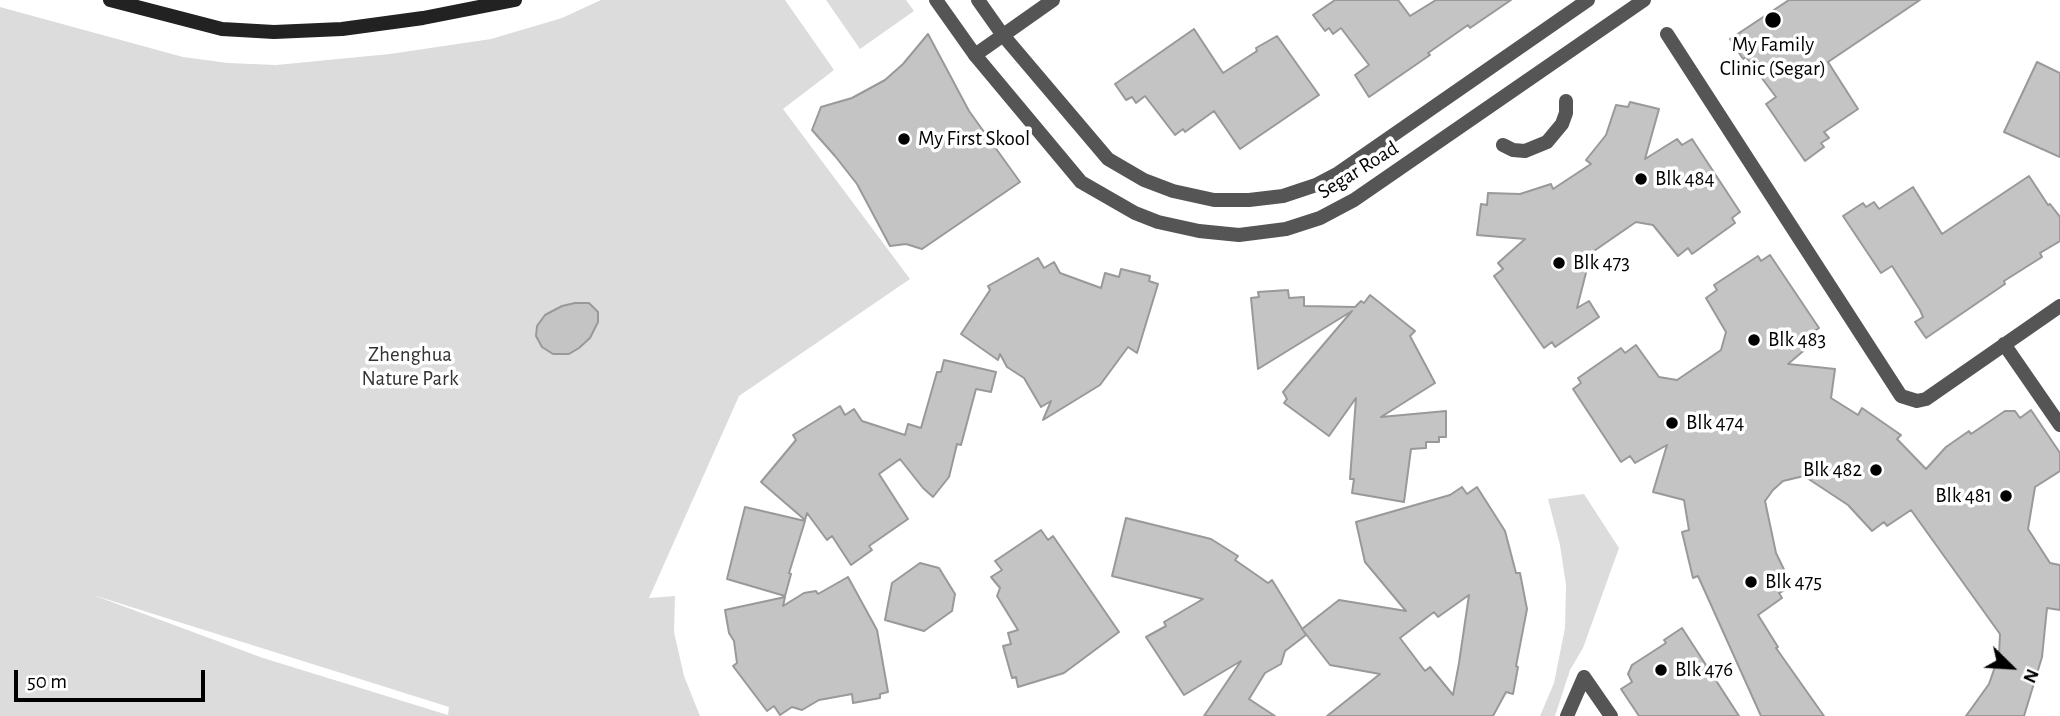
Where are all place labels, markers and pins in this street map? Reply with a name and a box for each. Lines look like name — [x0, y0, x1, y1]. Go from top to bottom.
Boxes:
marker: My Family Clinic (Segar) — [1763, 10, 1783, 30]
place label: My Family Clinic (Segar) — [1720, 32, 1826, 82]
place label: My First Skool — [918, 126, 1030, 152]
marker: My First Skool — [896, 131, 912, 147]
place label: Blk 484 — [1655, 166, 1715, 192]
marker: Blk 484 — [1633, 171, 1649, 187]
place label: Blk 473 — [1573, 250, 1630, 276]
marker: Blk 473 — [1551, 255, 1567, 271]
place label: Blk 483 — [1768, 327, 1826, 353]
marker: Blk 483 — [1746, 332, 1762, 348]
place label: Blk 474 — [1686, 410, 1744, 436]
marker: Blk 474 — [1664, 415, 1680, 431]
place label: Blk 482 — [1803, 457, 1862, 483]
marker: Blk 482 — [1868, 462, 1884, 478]
place label: Blk 481 — [1935, 483, 1992, 509]
marker: Blk 481 — [1998, 488, 2014, 504]
place label: Blk 475 — [1765, 569, 1822, 595]
marker: Blk 475 — [1743, 574, 1759, 590]
place label: Blk 476 — [1675, 657, 1733, 683]
marker: Blk 476 — [1653, 662, 1669, 678]

